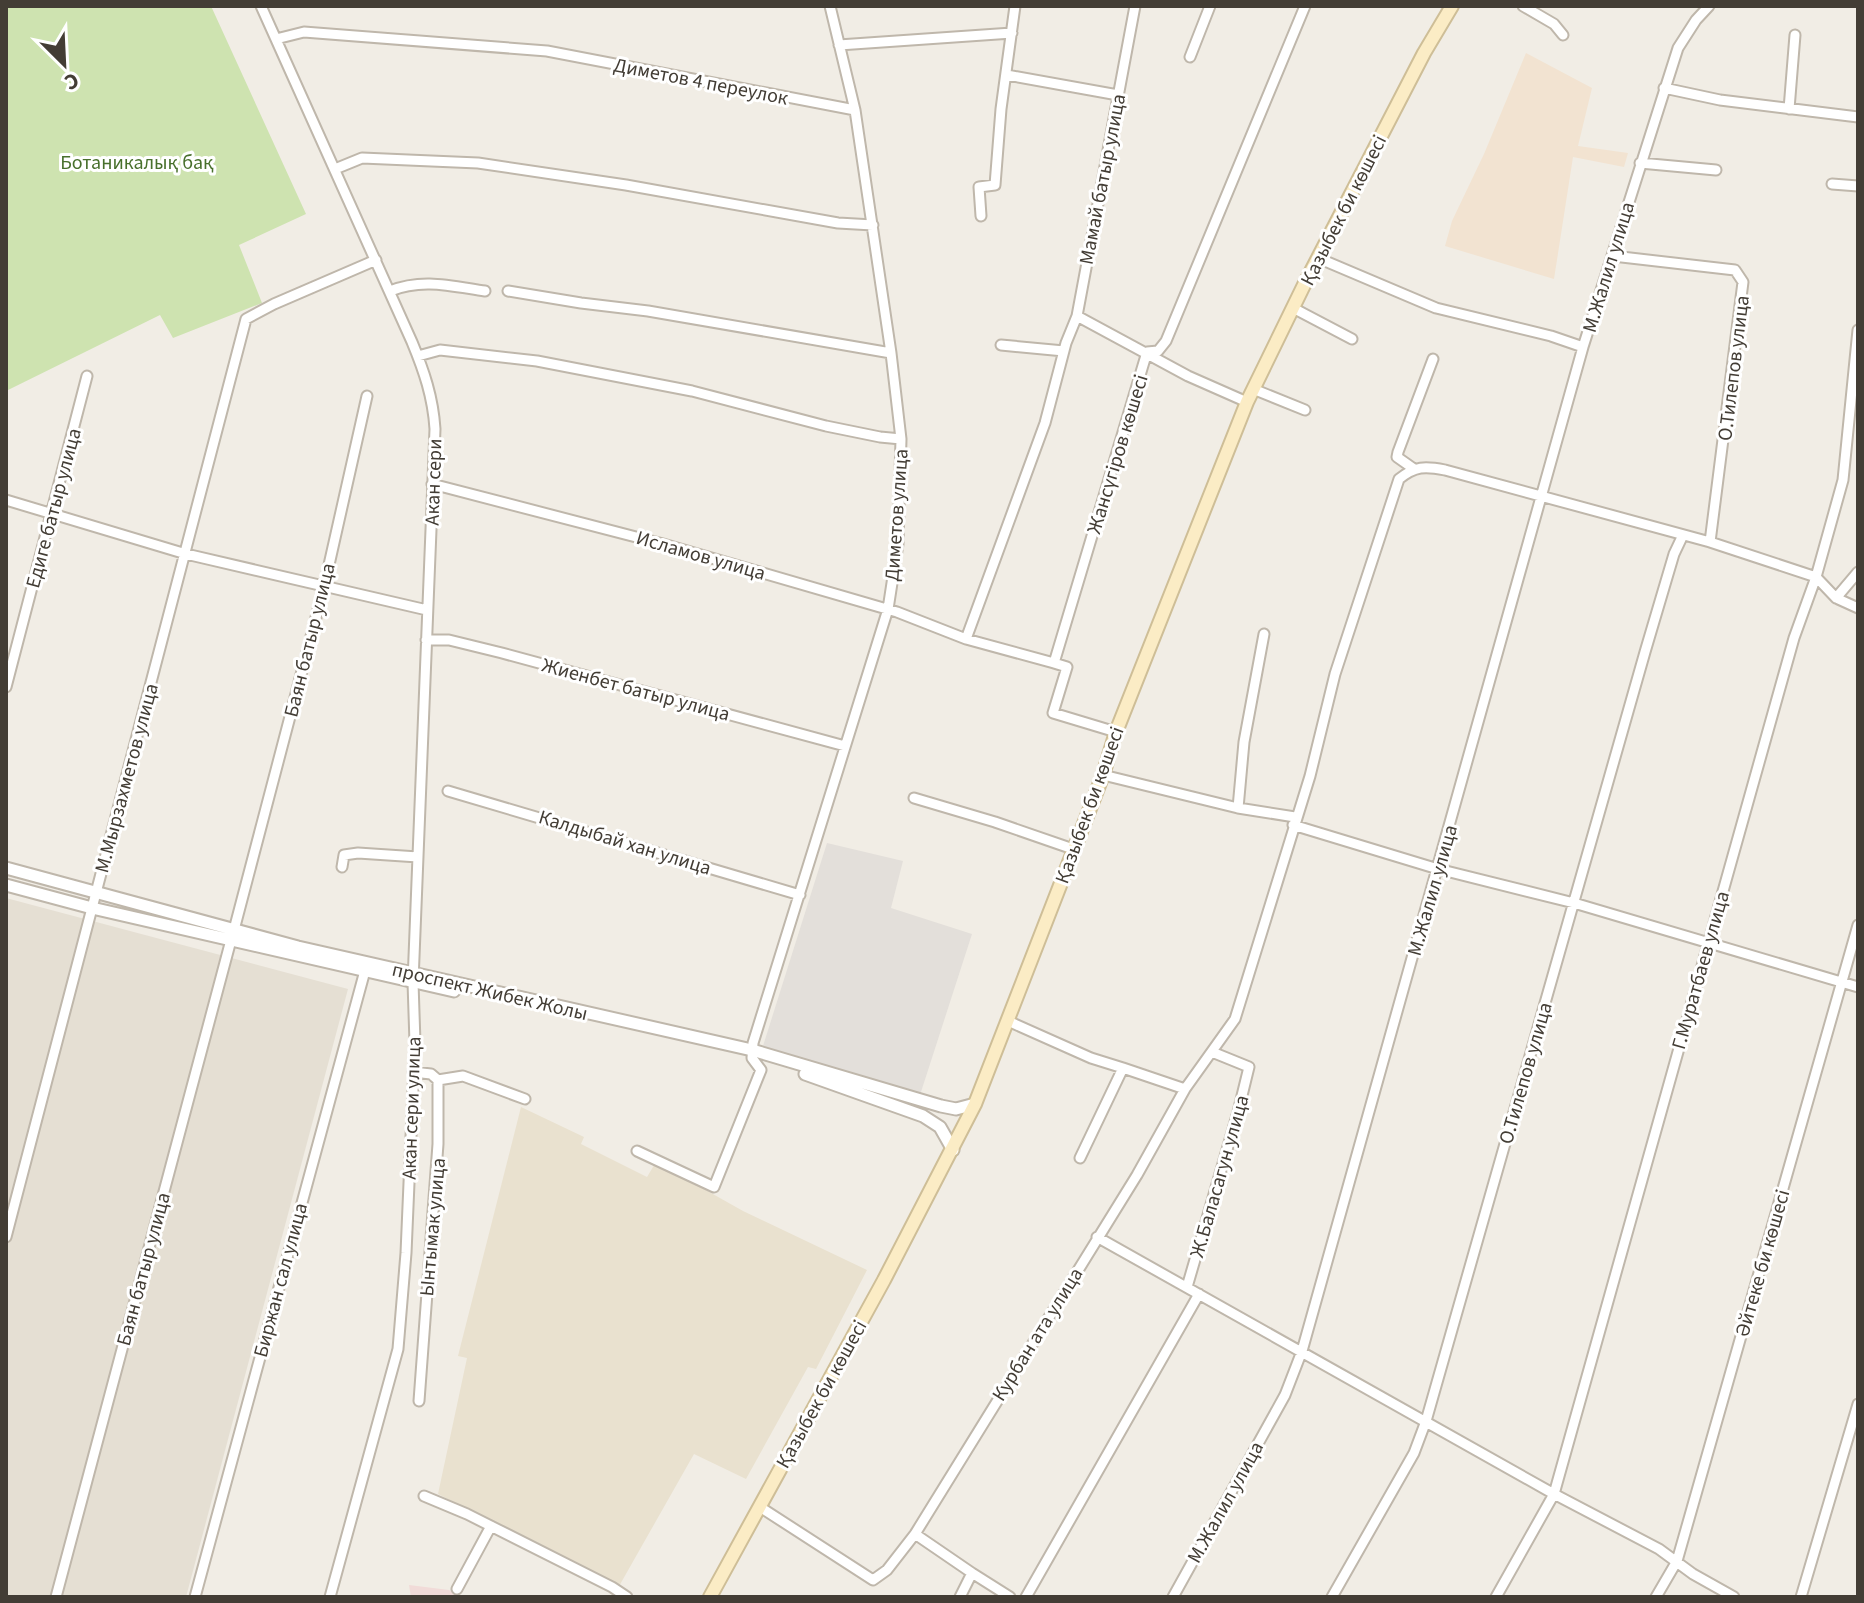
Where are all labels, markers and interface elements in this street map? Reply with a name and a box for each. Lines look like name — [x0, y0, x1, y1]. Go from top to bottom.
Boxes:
north arrow — [24, 24, 104, 104]
street label: Диметов 4 переулок — [611, 51, 790, 113]
text: С — [59, 64, 84, 99]
street label: Мамай батыр улица — [1073, 91, 1133, 267]
street label: Қазыбек би көшесі — [1294, 130, 1394, 291]
park label: Ботаникалық бақ — [60, 149, 214, 177]
street label: М.Жалил улица — [1576, 199, 1642, 336]
street label: О.Тилепов улица — [1711, 294, 1757, 442]
street label: Жансүгіров көшесі — [1080, 371, 1155, 537]
street label: Едиге батыр улица — [19, 425, 89, 591]
street label: Акан сери — [418, 438, 450, 526]
street label: Диметов улица — [878, 448, 916, 582]
street label: Исламов улица — [633, 524, 769, 588]
street label: Баян батыр улица — [277, 560, 343, 720]
street label: Жиенбет батыр улица — [539, 651, 733, 729]
street label: М.Мырзахметов улица — [88, 680, 166, 876]
street label: Қазыбек би көшесі — [1048, 723, 1131, 888]
street label: Калдыбай хан улица — [535, 803, 714, 883]
street label: М.Жалил улица — [1401, 821, 1465, 959]
street label: Г.Муратбаев улица — [1665, 888, 1737, 1053]
street label: проспект Жибек Жолы — [389, 956, 590, 1028]
street label: О.Тилепов улица — [1492, 999, 1560, 1148]
street label: Акан сери улица — [396, 1036, 428, 1180]
street label: Ж.Баласагун улица — [1183, 1092, 1257, 1261]
street label: Ынтымак улица — [413, 1157, 453, 1298]
street label: Әйтеке би көшесі — [1729, 1186, 1797, 1340]
street label: Баян батыр улица — [110, 1189, 178, 1349]
street label: Биржан сал улица — [247, 1200, 315, 1361]
street label: Курбан ата улица — [985, 1262, 1090, 1407]
street label: Қазыбек би көшесі — [770, 1315, 874, 1474]
street label: М.Жалил улица — [1181, 1437, 1271, 1568]

